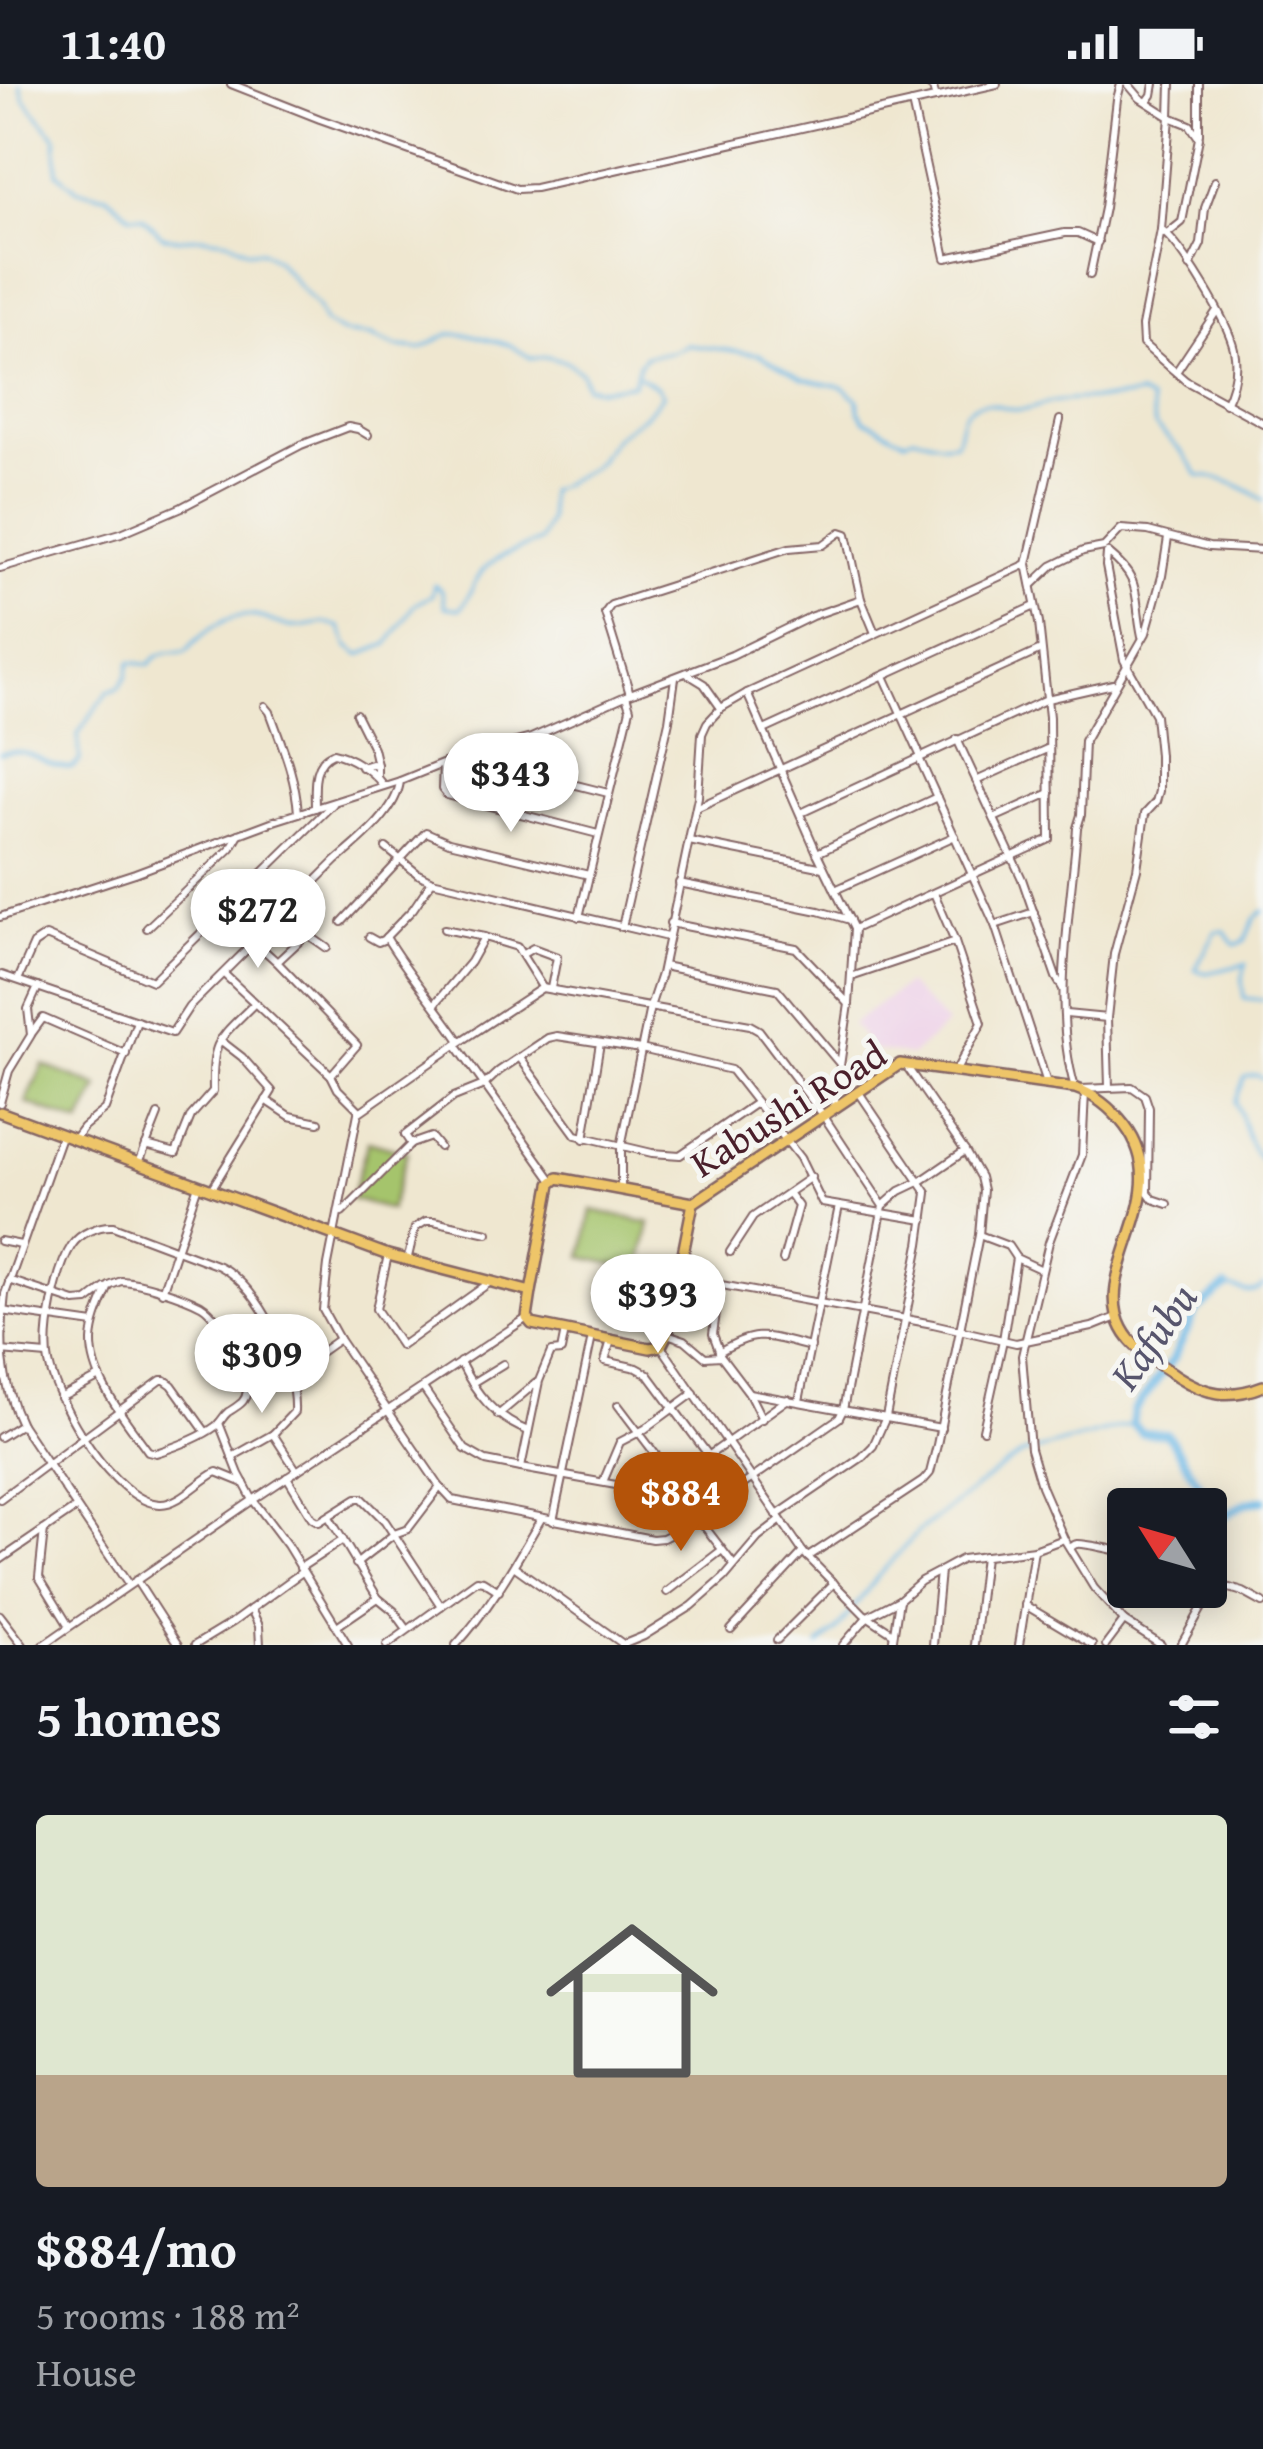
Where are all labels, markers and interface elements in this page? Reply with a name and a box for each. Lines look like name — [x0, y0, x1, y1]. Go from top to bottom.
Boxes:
text: 11:40 — [60, 10, 166, 75]
pin: $343 — [440, 733, 582, 835]
text: $343 — [471, 743, 551, 800]
pin: $272 — [187, 869, 329, 971]
text: $272 — [218, 879, 298, 936]
street label: Kabushi Road — [679, 1025, 897, 1190]
pin: $393 — [587, 1254, 729, 1356]
text: $393 — [618, 1264, 698, 1321]
water label: Kafubu — [1093, 1270, 1211, 1402]
pin: $309 — [191, 1314, 333, 1416]
text: $309 — [222, 1324, 302, 1381]
pin: $884 — [610, 1452, 752, 1554]
text: $884 — [641, 1462, 721, 1519]
north arrow — [1107, 1488, 1227, 1608]
map controls — [1107, 1488, 1227, 1608]
text: 5 homes — [36, 1680, 222, 1755]
icon: filters — [1161, 1684, 1227, 1750]
icon: home — [524, 1893, 740, 2109]
text: $884/mo — [36, 2211, 237, 2286]
text: 5 rooms · 188 m² — [36, 2286, 300, 2343]
text: House — [36, 2343, 137, 2400]

